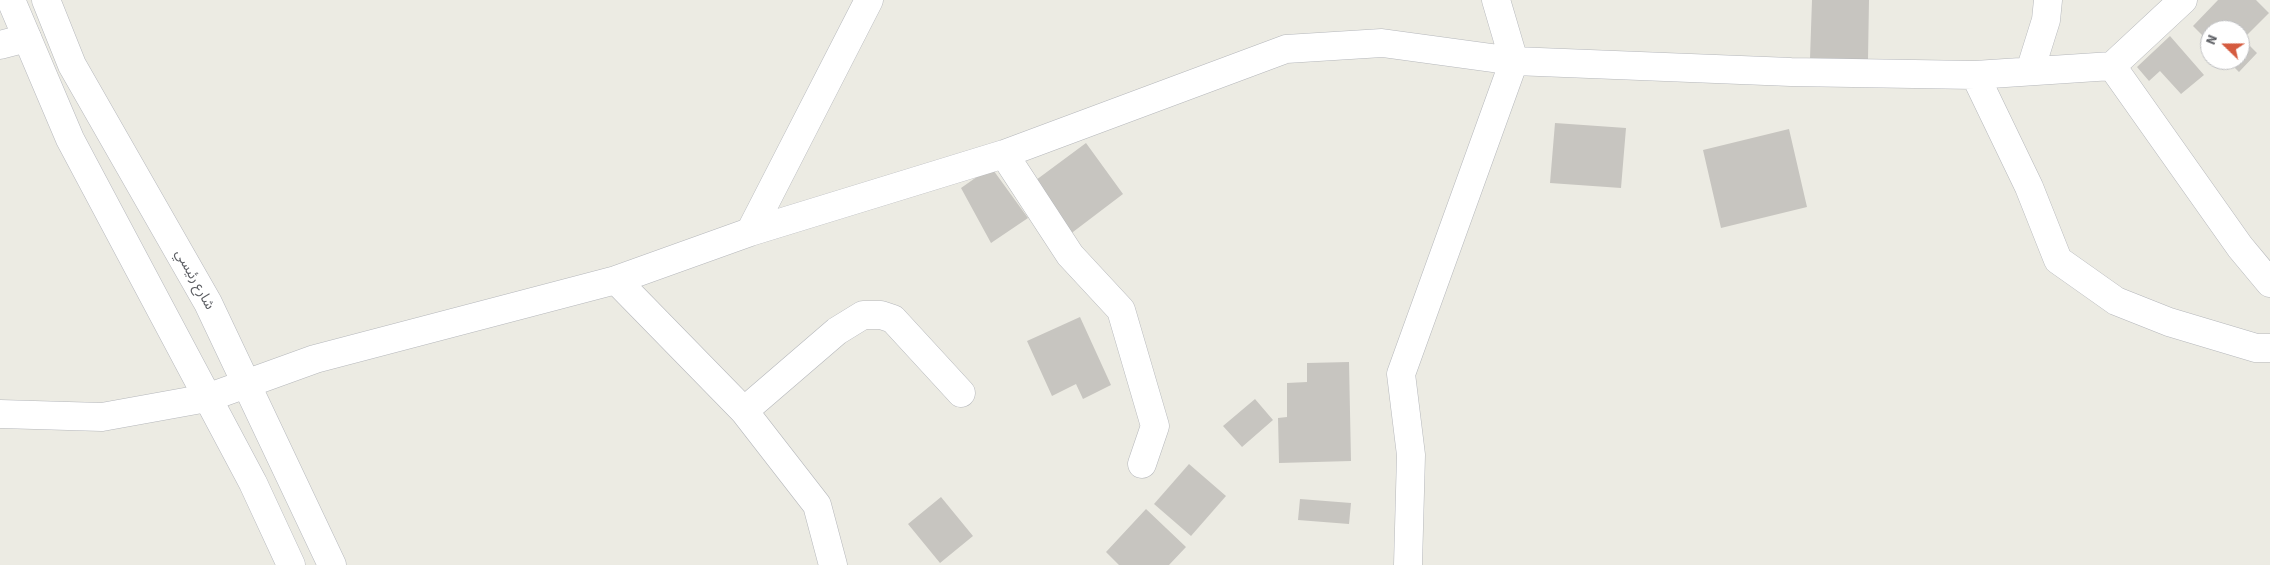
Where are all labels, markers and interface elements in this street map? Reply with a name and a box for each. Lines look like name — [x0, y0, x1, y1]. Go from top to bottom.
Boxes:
north arrow — [2200, 20, 2250, 70]
text: N — [2201, 32, 2223, 48]
street label: شارع رئيسي — [171, 247, 217, 313]

